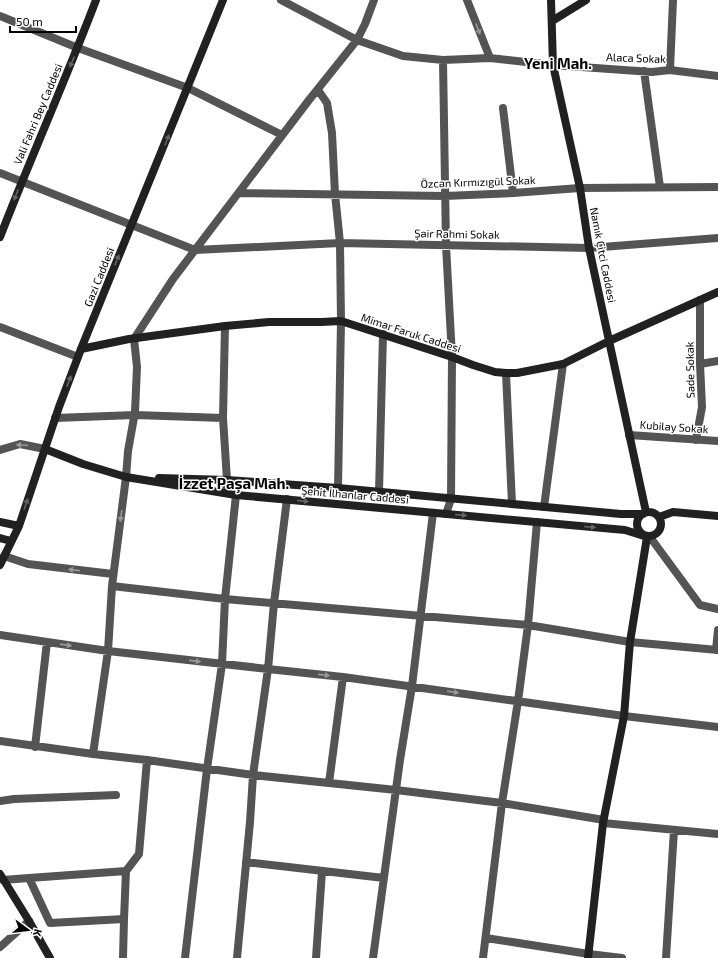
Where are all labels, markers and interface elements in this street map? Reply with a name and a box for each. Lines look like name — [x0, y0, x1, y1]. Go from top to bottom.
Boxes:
scale bar — [10, 8, 76, 34]
text: 50 m — [16, 14, 43, 28]
one-way arrow — [476, 24, 482, 36]
street label: Alaca Sokak — [606, 50, 666, 65]
district label: Yeni Mah. — [524, 54, 592, 72]
one-way arrow — [68, 57, 74, 69]
street label: Vali Fahri Bey Caddesi — [10, 61, 65, 166]
one-way arrow — [164, 134, 170, 146]
street label: Özcan Kırmızıgül Sokak — [420, 172, 536, 190]
one-way arrow — [13, 190, 19, 202]
street label: Namık Çitci Caddesi — [587, 206, 619, 304]
street label: Şair Rahmi Sokak — [414, 226, 500, 243]
street label: Gazi Caddesi — [81, 245, 116, 308]
one-way arrow — [115, 254, 121, 266]
street label: Mimar Faruk Caddesi — [360, 310, 463, 355]
street label: Sade Sokak — [683, 341, 696, 398]
one-way arrow — [66, 376, 72, 387]
street label: Kubilay Sokak — [639, 418, 709, 435]
one-way arrow — [16, 442, 29, 449]
district label: İzzet Paşa Mah. — [179, 474, 289, 494]
street label: Şehit İlhanlar Caddesi — [301, 483, 409, 508]
one-way arrow — [24, 497, 30, 509]
one-way arrow — [297, 498, 309, 504]
one-way arrow — [118, 510, 124, 522]
one-way arrow — [455, 512, 467, 519]
one-way arrow — [584, 524, 596, 530]
one-way arrow — [68, 567, 80, 573]
one-way arrow — [60, 642, 72, 648]
one-way arrow — [189, 658, 201, 664]
one-way arrow — [318, 671, 330, 678]
one-way arrow — [447, 689, 459, 695]
north arrow — [8, 910, 48, 950]
text: K — [31, 928, 45, 938]

